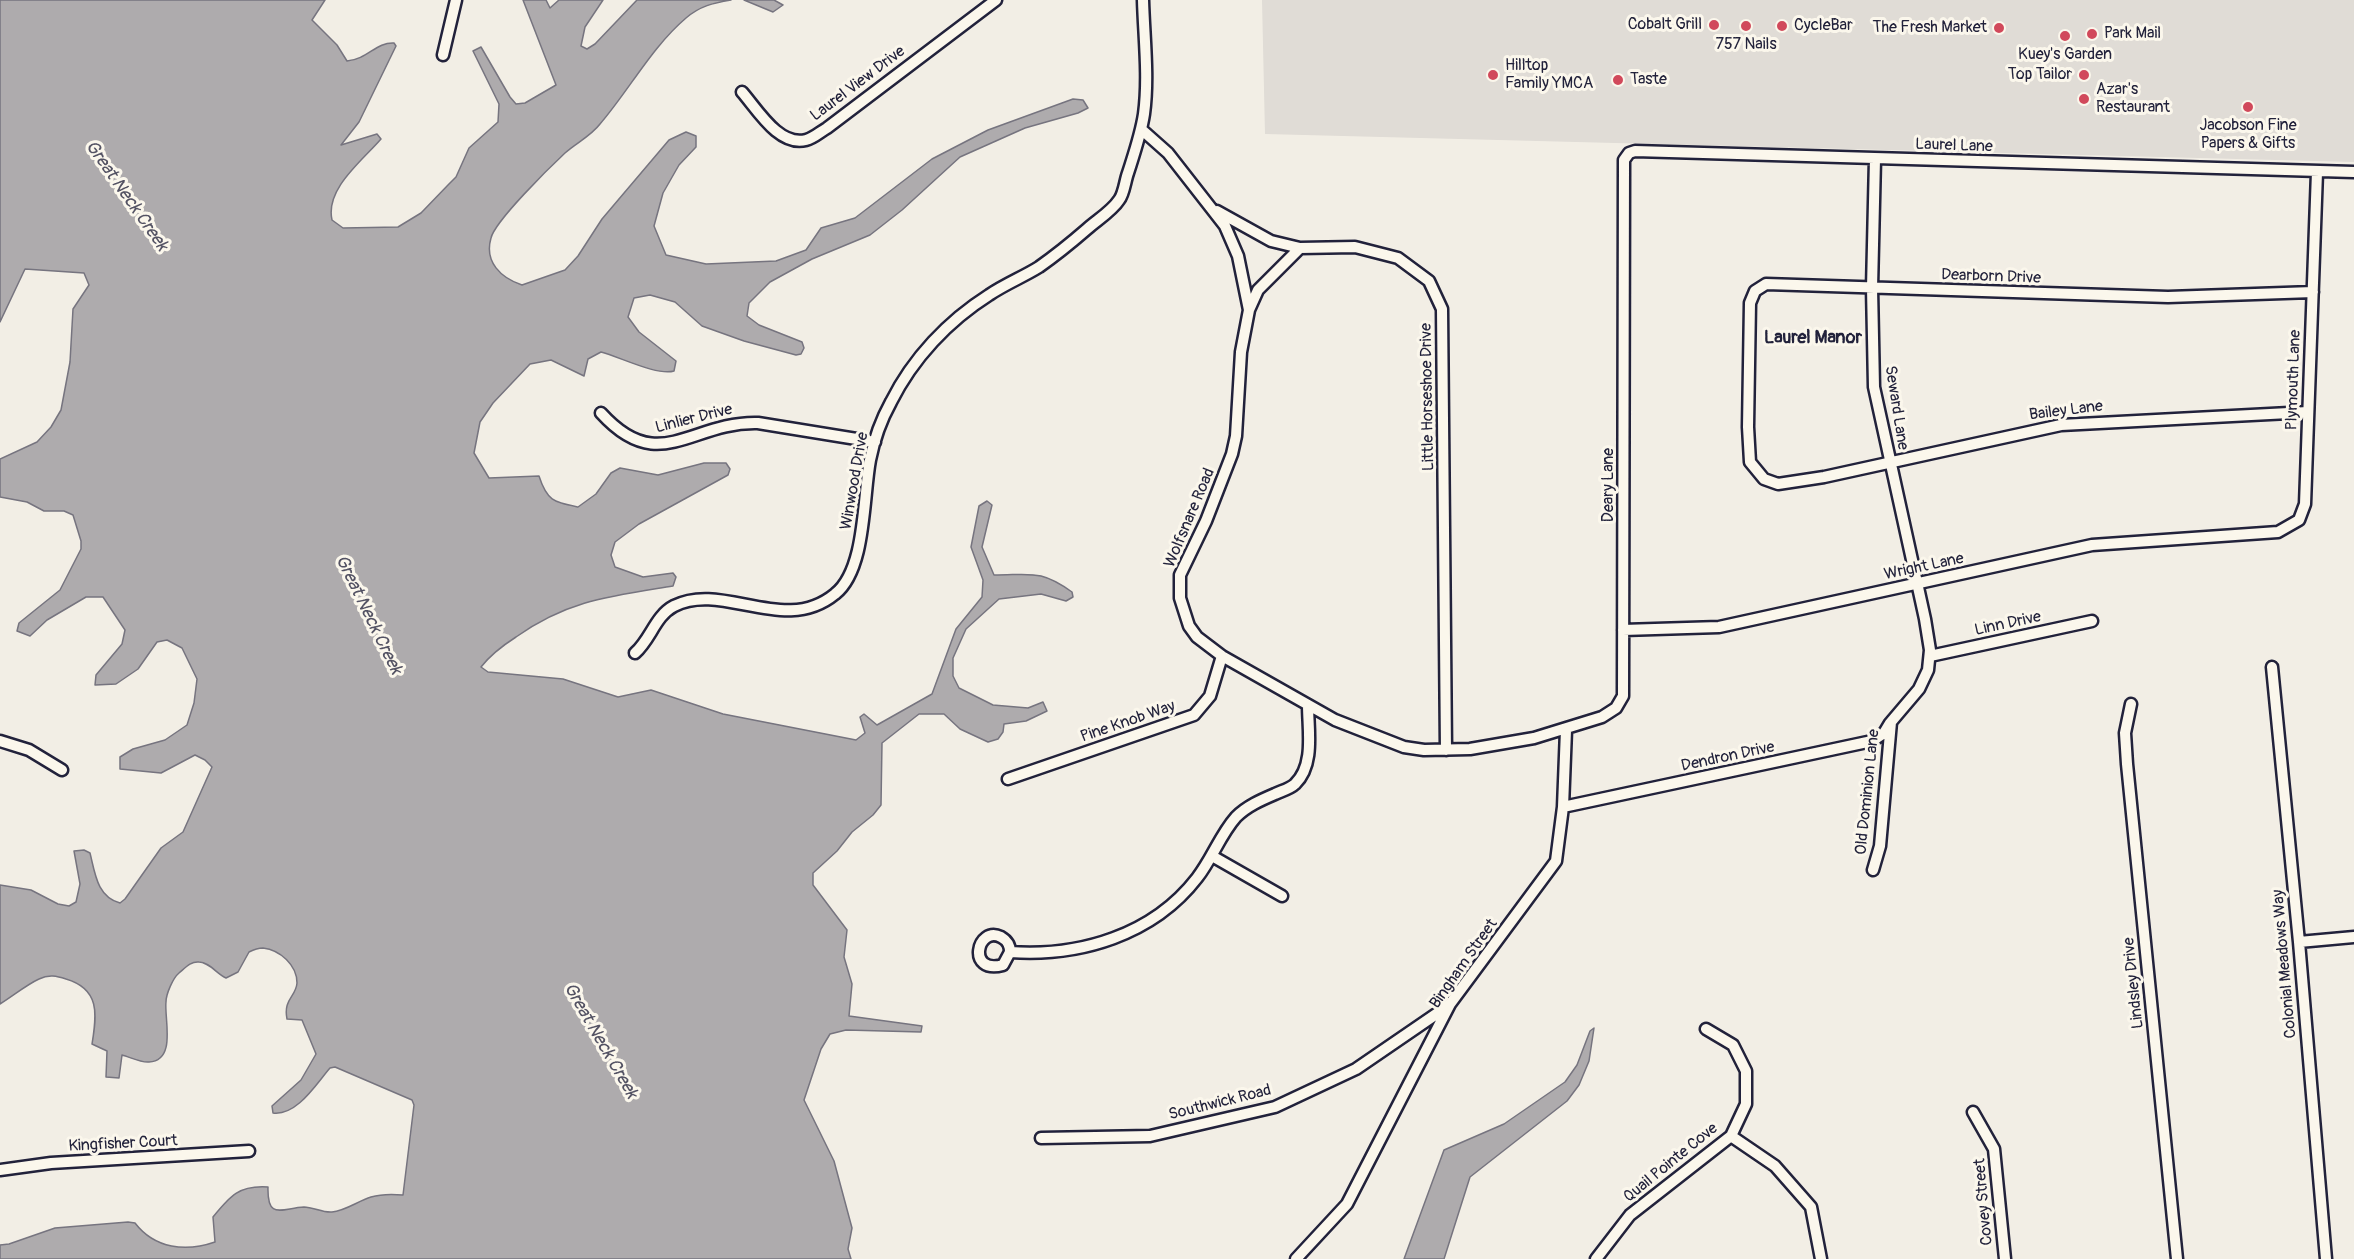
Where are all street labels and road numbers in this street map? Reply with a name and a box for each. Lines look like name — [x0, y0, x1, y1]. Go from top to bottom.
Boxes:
street label: Laurel View Drive — [807, 42, 909, 126]
street label: Laurel Lane — [1915, 135, 1993, 157]
street label: Dearborn Drive — [1941, 266, 2041, 288]
street label: Little Horseshoe Drive — [1417, 323, 1439, 471]
street label: Plymouth Lane — [2283, 329, 2305, 431]
street label: Seward Lane — [1880, 364, 1912, 452]
street label: Bailey Lane — [2028, 397, 2104, 425]
street label: Linlier Drive — [654, 400, 734, 438]
street label: Winwood Drive — [837, 431, 873, 531]
street label: Deary Lane — [1599, 448, 1619, 522]
street label: Wolfsnare Road — [1160, 465, 1220, 571]
street label: Wright Lane — [1882, 549, 1966, 585]
street label: Linn Drive — [1973, 608, 2043, 640]
street label: Pine Knob Way — [1078, 697, 1178, 747]
street label: Old Dominion Lane — [1852, 728, 1884, 856]
street label: Dendron Drive — [1680, 738, 1776, 776]
street label: Colonial Meadows Way — [2269, 889, 2301, 1039]
street label: Bingham Street — [1426, 915, 1502, 1013]
street label: Lindsley Drive — [2120, 936, 2148, 1030]
street label: Southwick Road — [1167, 1081, 1273, 1125]
street label: Quail Pointe Cove — [1620, 1119, 1722, 1207]
street label: Kingfisher Court — [68, 1132, 178, 1156]
street label: Covey Street — [1971, 1158, 1997, 1246]

